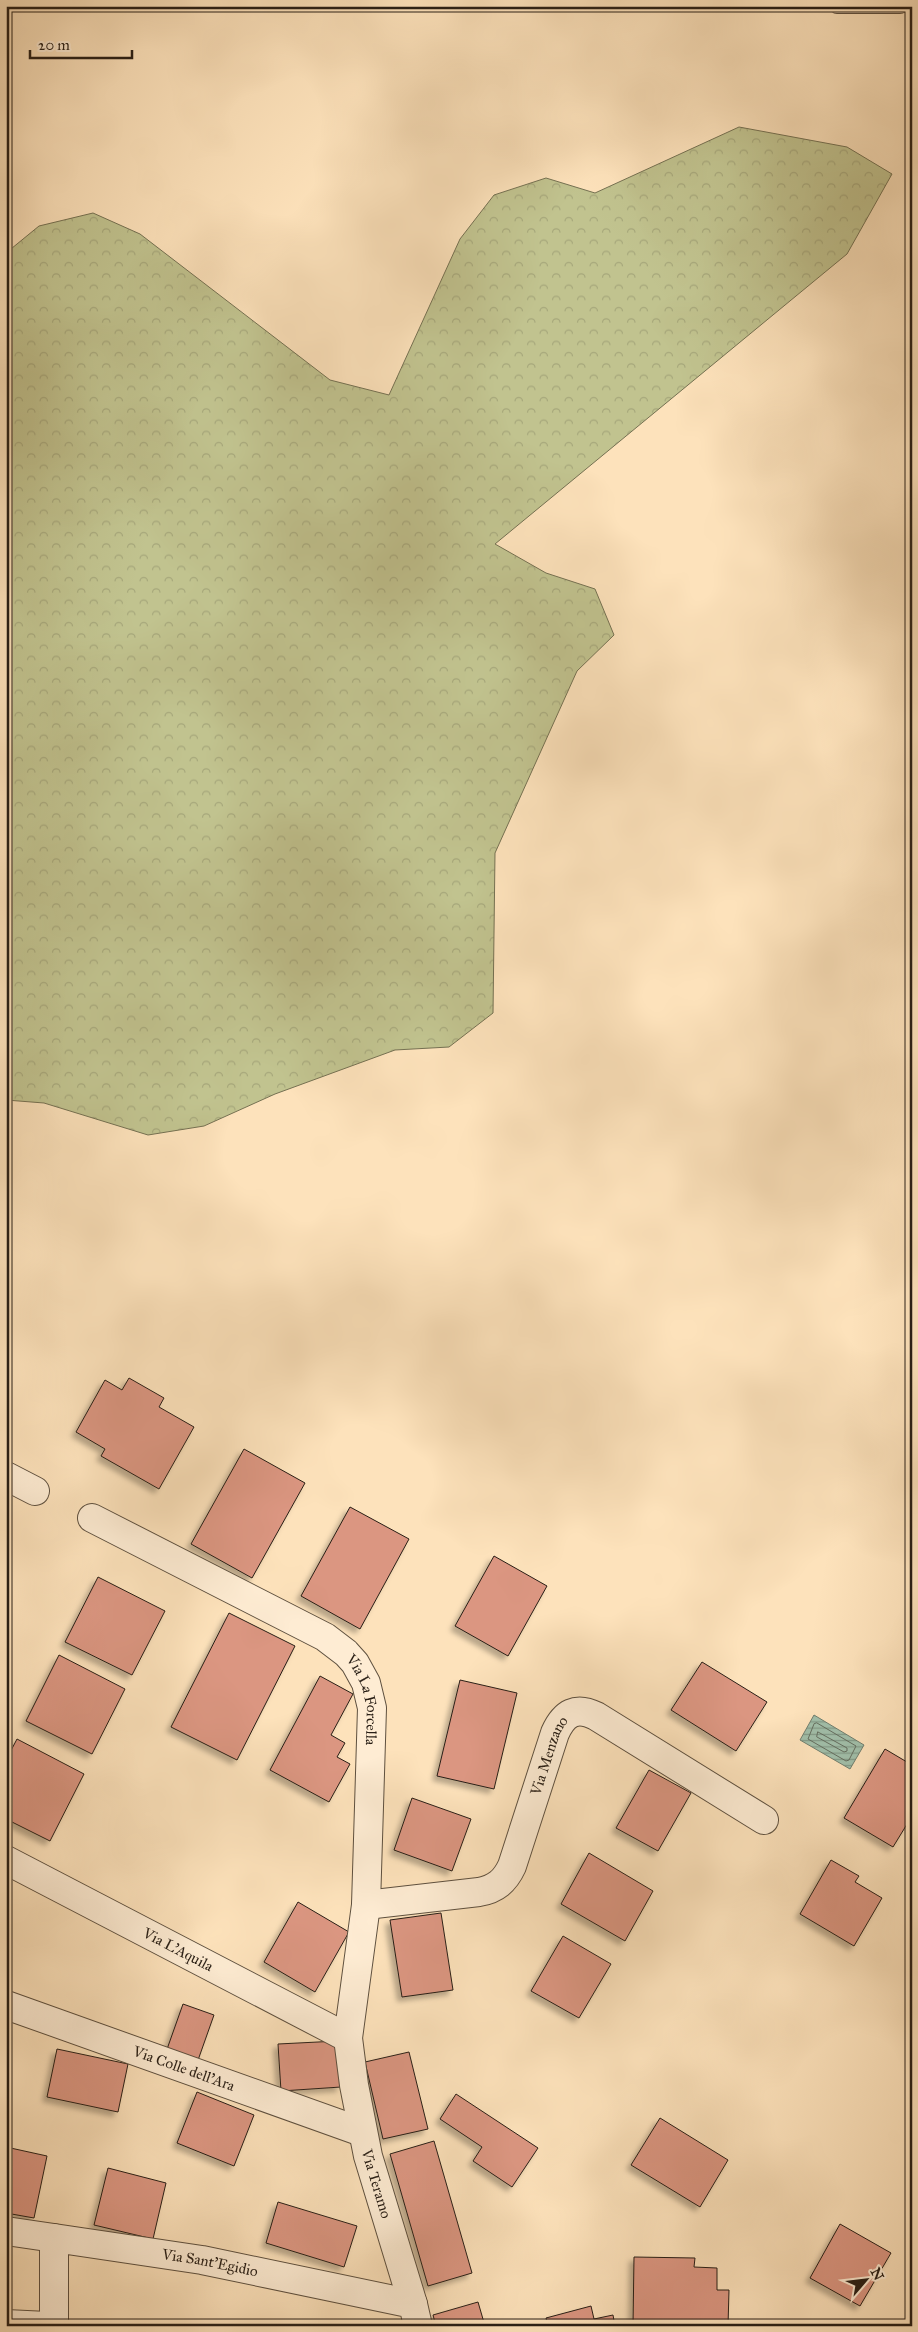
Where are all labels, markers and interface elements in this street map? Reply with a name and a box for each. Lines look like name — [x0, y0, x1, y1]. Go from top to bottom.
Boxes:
scale bar — [30, 28, 132, 60]
text: 20 m — [38, 36, 70, 54]
street label: Via La Forcella — [342, 1650, 381, 1746]
street label: Via Menzano — [526, 1712, 572, 1799]
street label: Via L'Aquila — [139, 1923, 217, 1976]
street label: Via Colle dell'Ara — [130, 2042, 238, 2095]
street label: Via Teramo — [358, 2147, 396, 2221]
street label: Via Sant'Egidio — [160, 2245, 260, 2281]
north arrow — [840, 2254, 890, 2304]
text: N — [867, 2265, 887, 2283]

